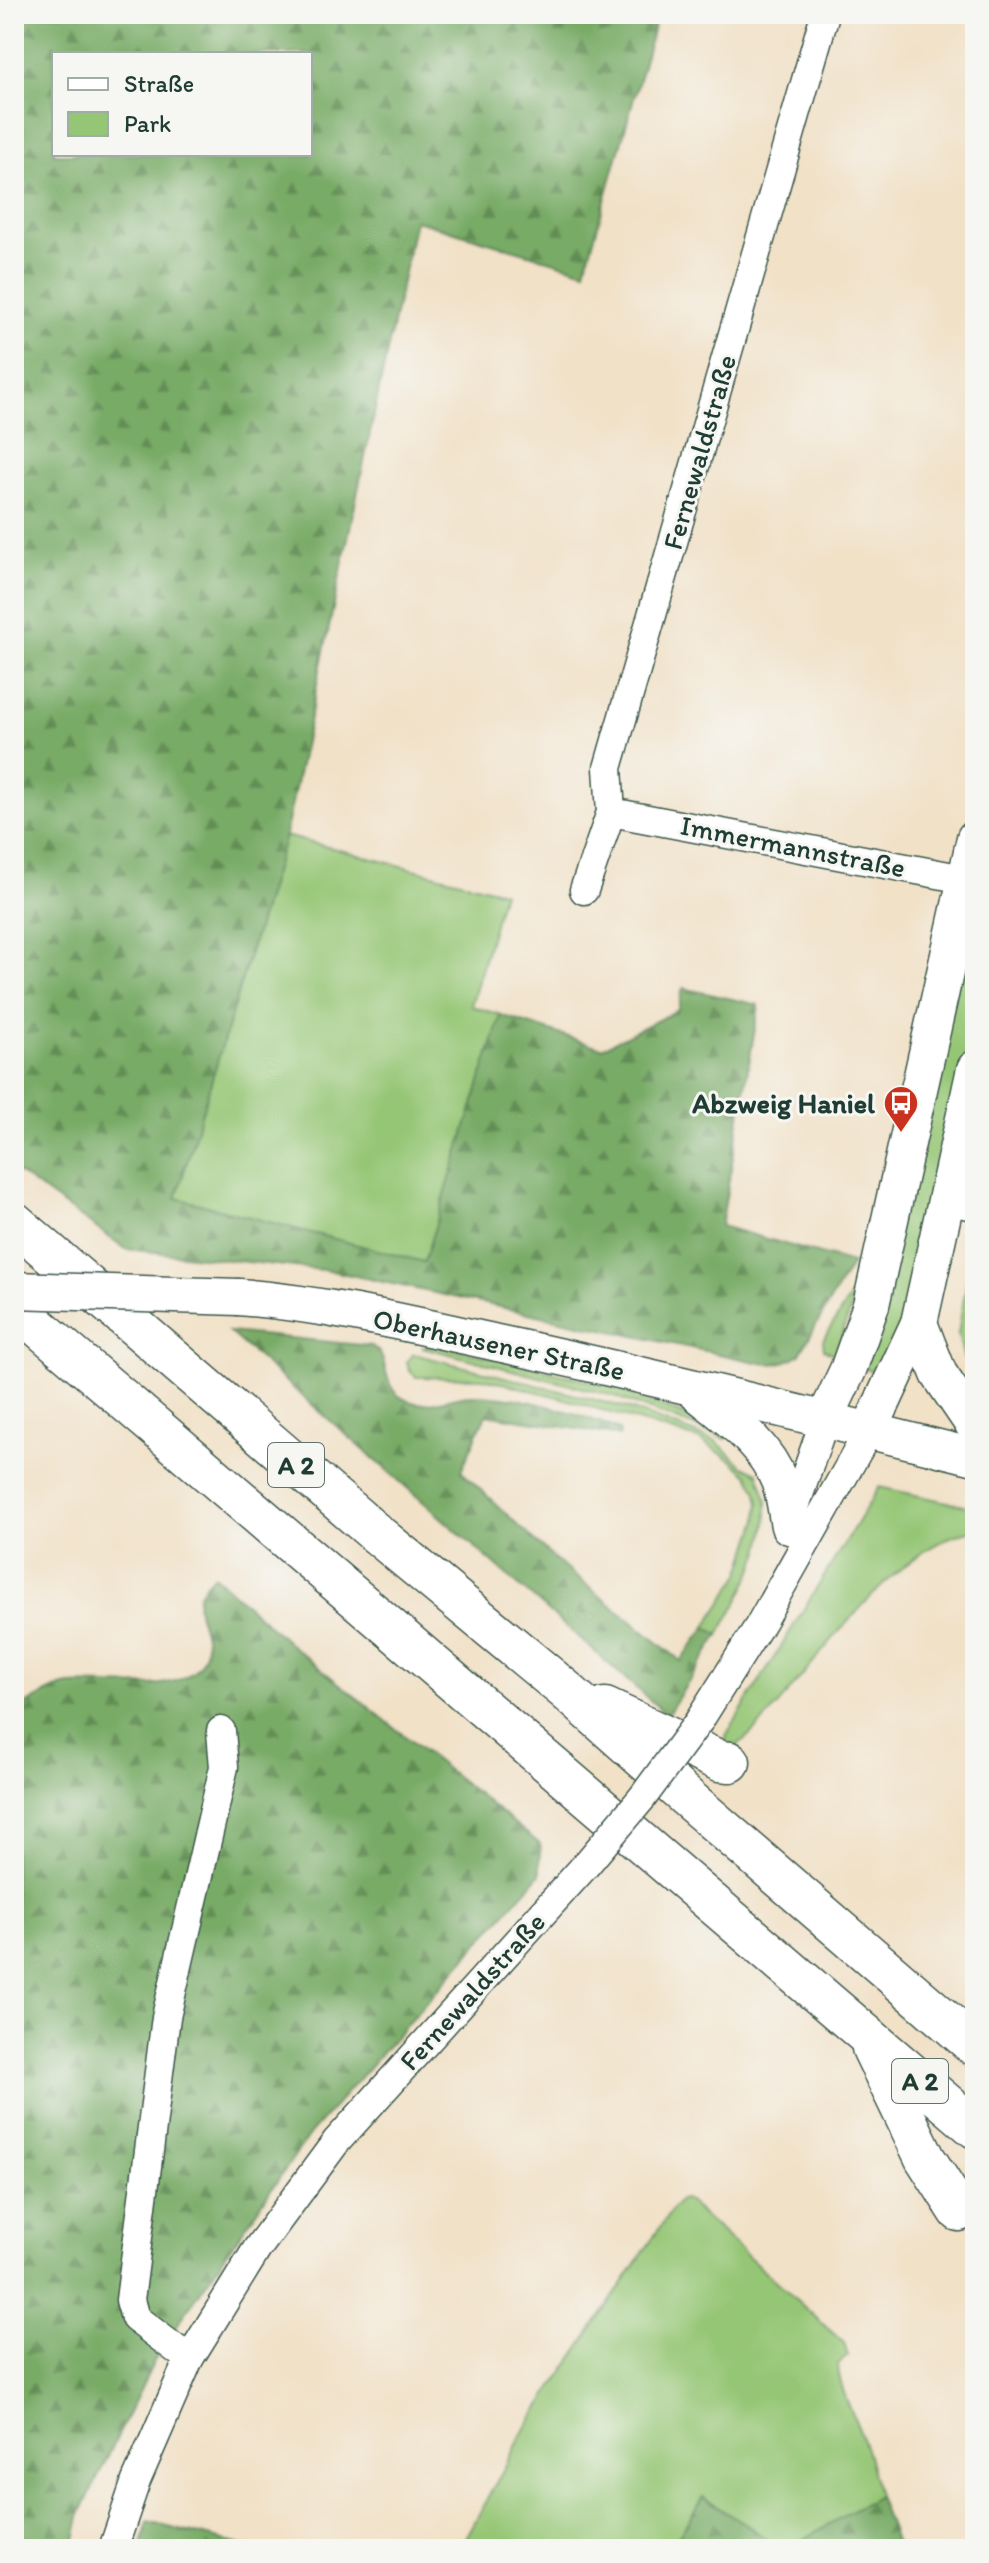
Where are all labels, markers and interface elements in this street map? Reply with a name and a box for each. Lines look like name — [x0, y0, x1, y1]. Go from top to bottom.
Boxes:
legend — [52, 52, 312, 156]
text: Straße — [124, 69, 194, 98]
text: Park — [124, 109, 171, 138]
street label: Fernewaldstraße — [655, 351, 743, 553]
street label: Immermannstraße — [678, 808, 908, 884]
bus stop icon: Abzweig Haniel — [882, 1084, 920, 1134]
place label: Abzweig Haniel — [691, 1086, 875, 1120]
street label: Oberhausener Straße — [370, 1301, 628, 1387]
road number: A 2 — [268, 1443, 324, 1487]
street label: Fernewaldstraße — [392, 1905, 552, 2077]
road number: A 2 — [892, 2059, 948, 2103]

